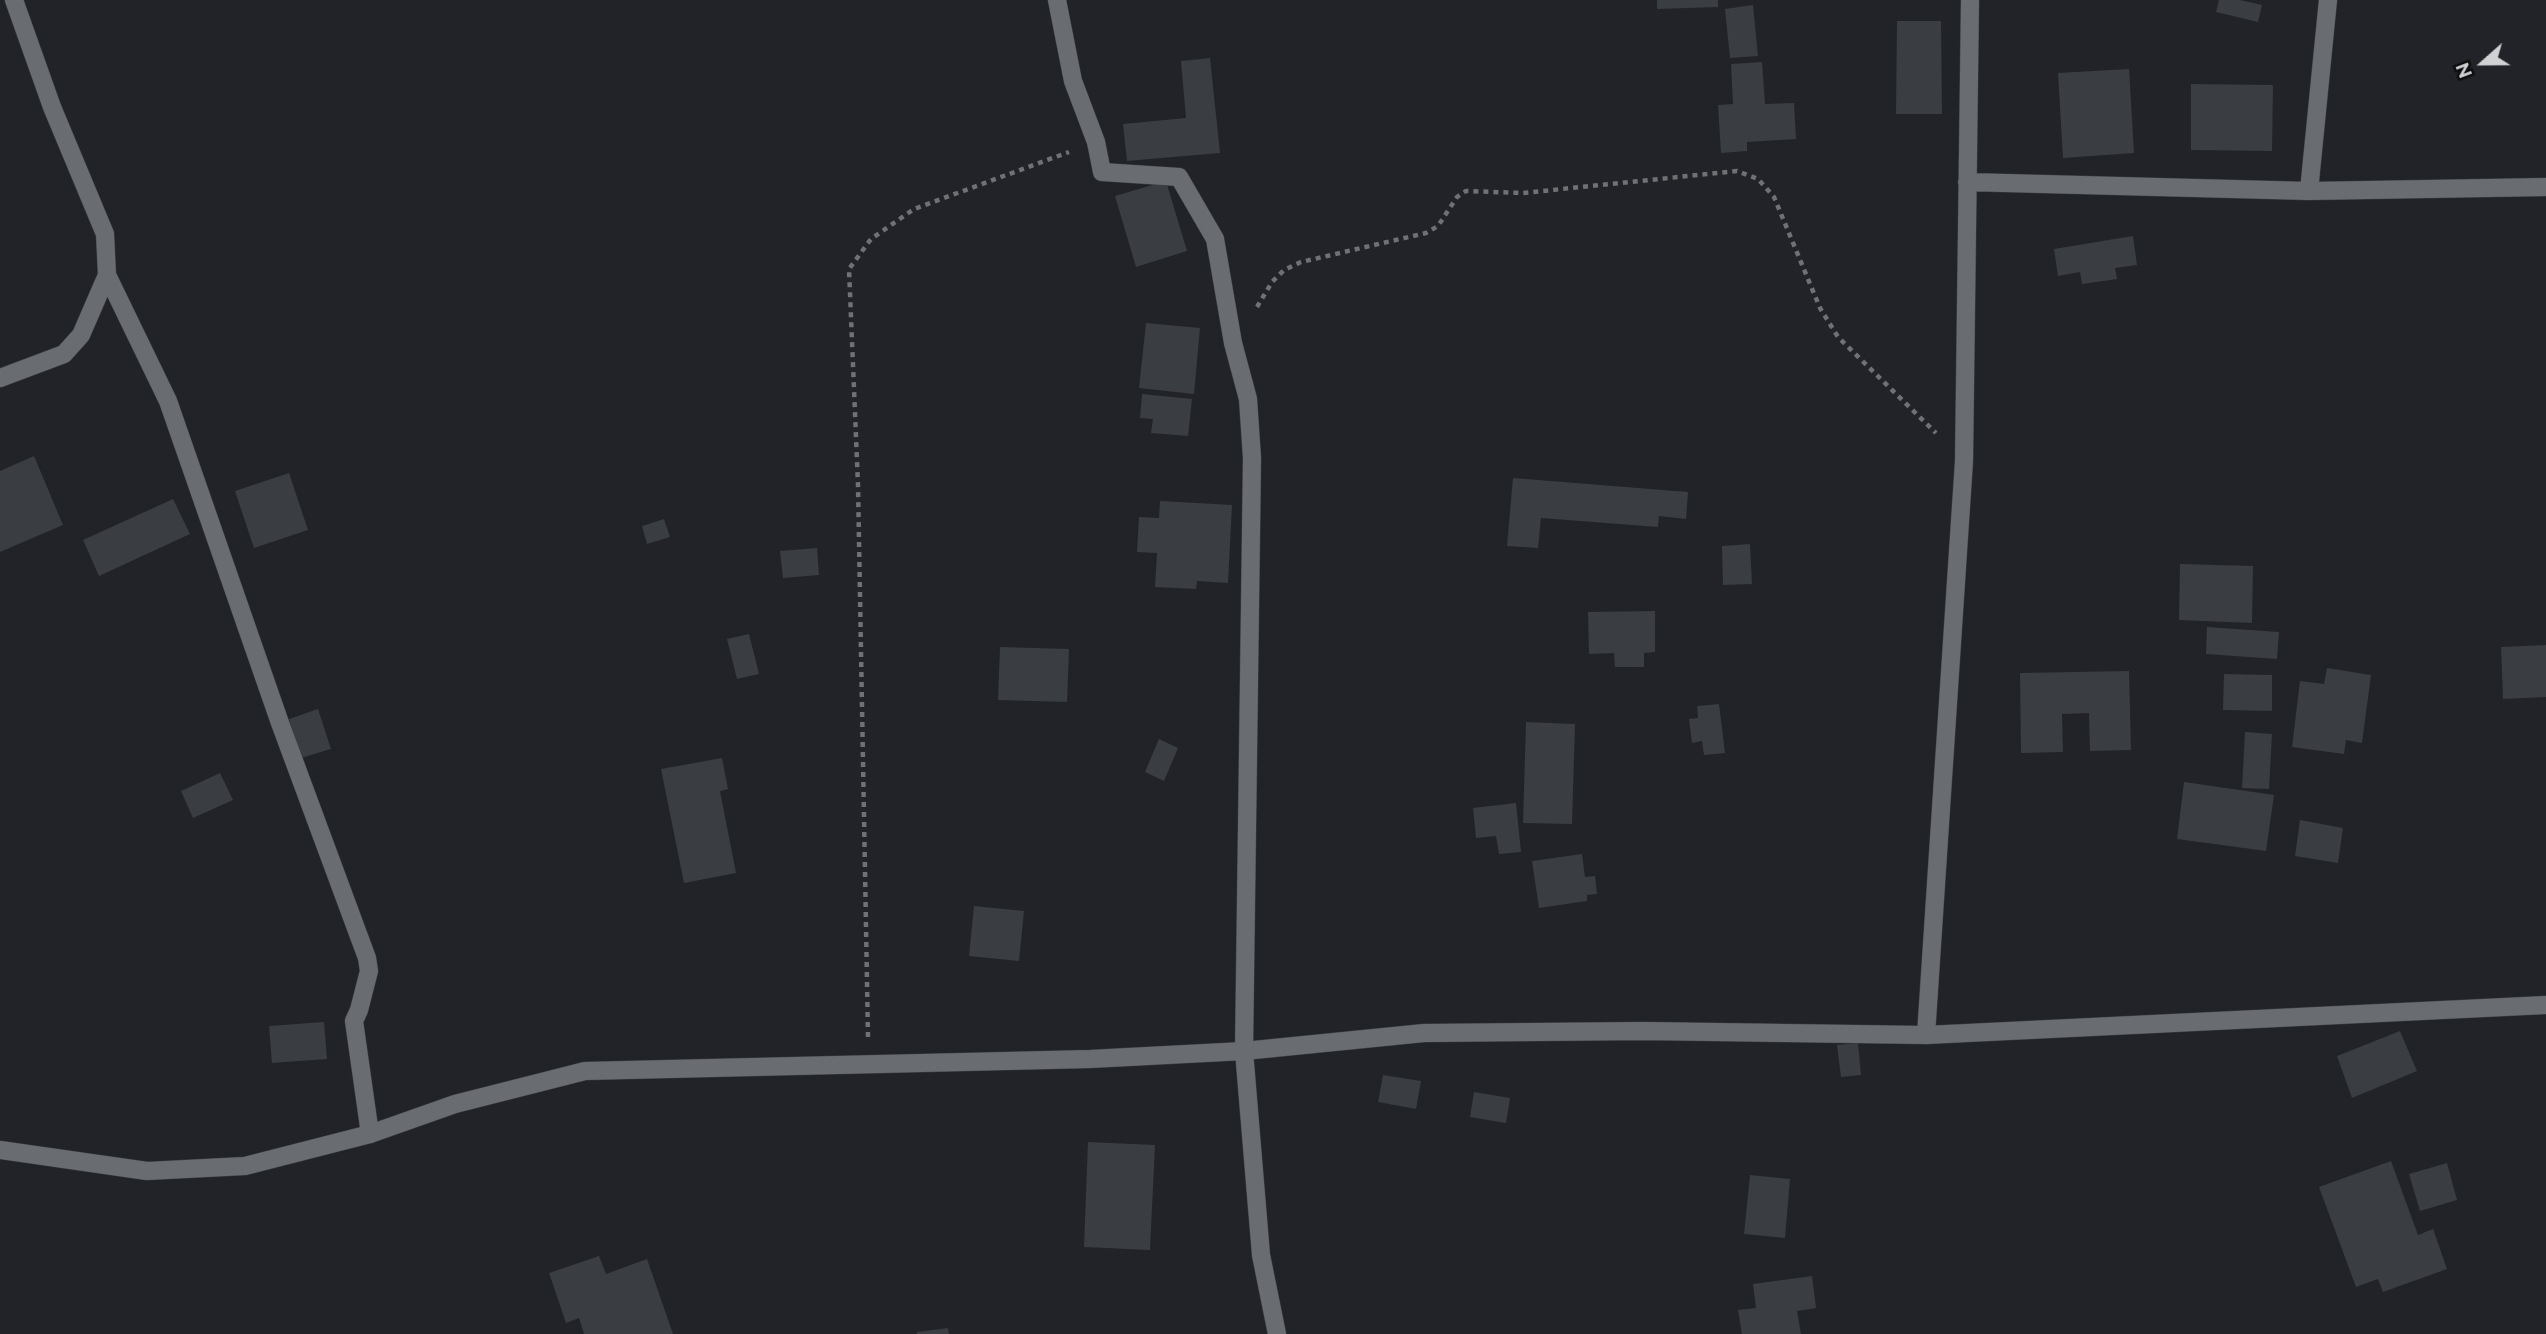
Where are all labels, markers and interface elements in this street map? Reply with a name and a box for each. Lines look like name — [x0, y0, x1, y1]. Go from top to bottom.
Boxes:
north arrow — [2448, 28, 2518, 98]
text: N — [2451, 60, 2476, 81]

